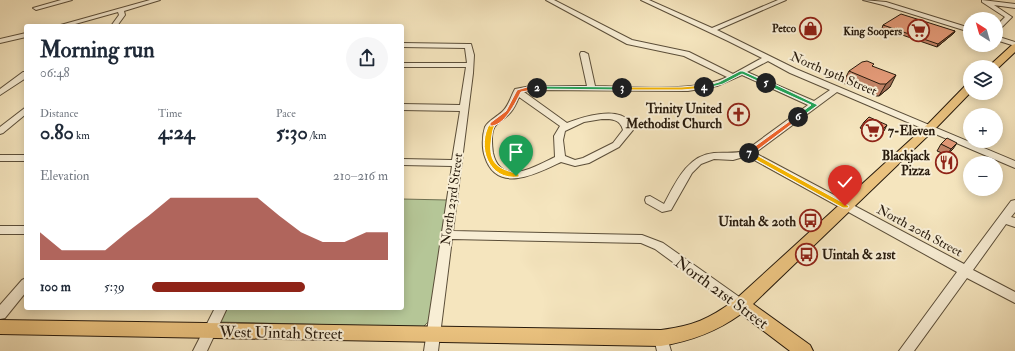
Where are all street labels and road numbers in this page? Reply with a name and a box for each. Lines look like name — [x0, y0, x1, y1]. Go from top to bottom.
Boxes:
street label: North 19th Street — [788, 48, 879, 99]
street label: North 23rd Street — [438, 152, 466, 246]
street label: North 20th Street — [874, 202, 965, 260]
street label: North 21st Street — [671, 252, 772, 334]
street label: West Uintah Street — [218, 322, 343, 344]

